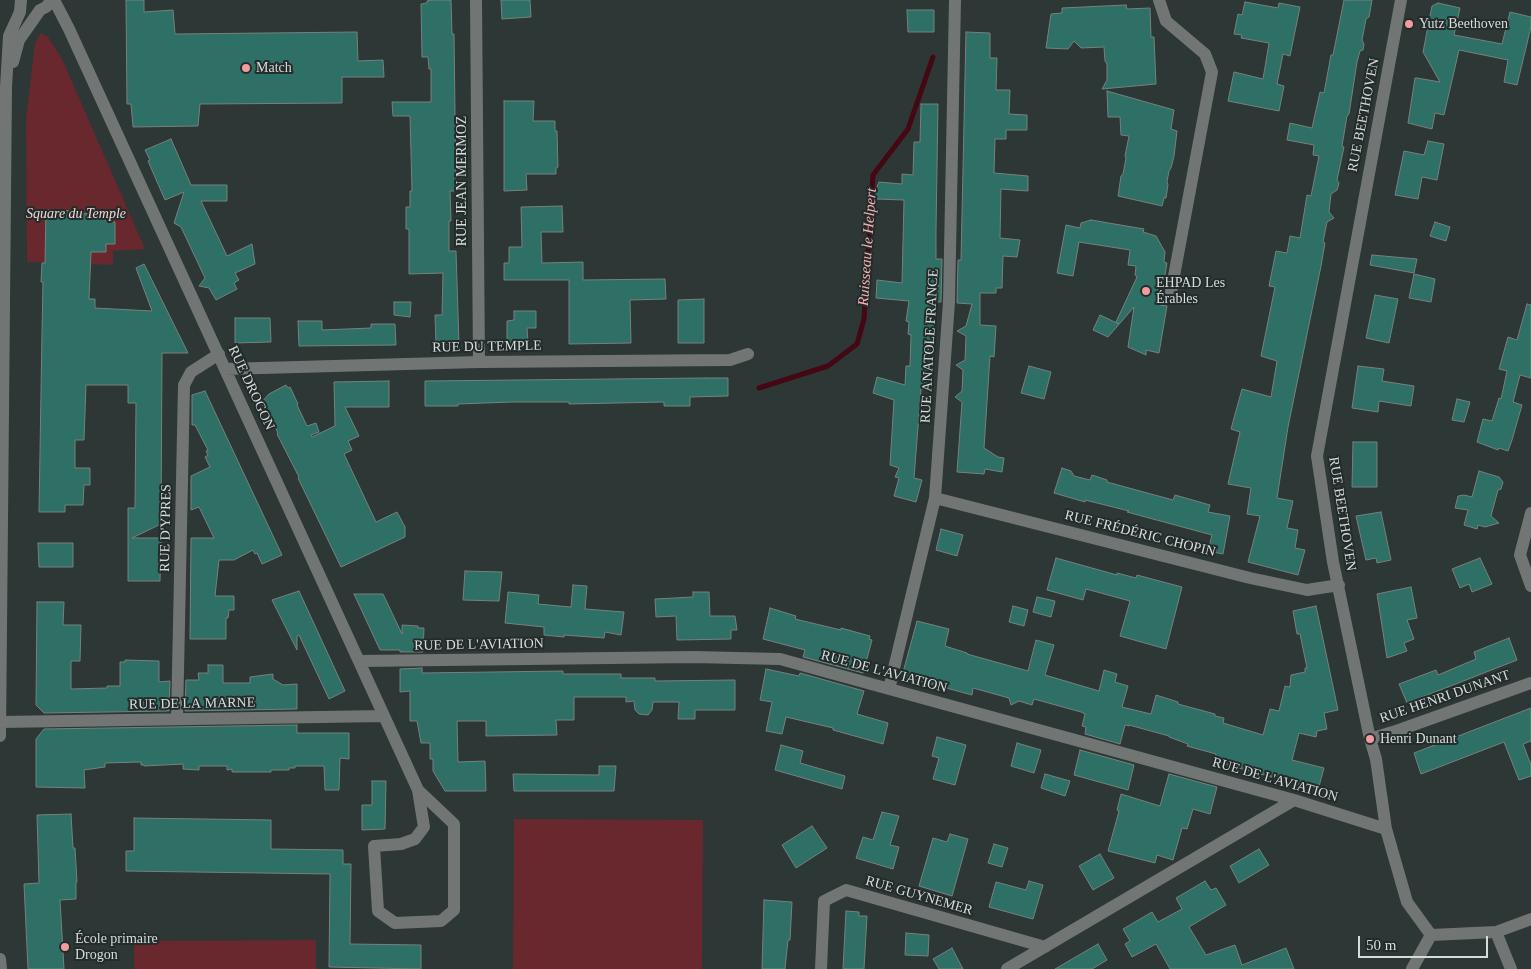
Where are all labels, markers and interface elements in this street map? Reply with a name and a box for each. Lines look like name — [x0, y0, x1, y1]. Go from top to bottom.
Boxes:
place label: Yutz Beethoven — [1419, 16, 1508, 32]
marker: Yutz Beethoven — [1403, 18, 1415, 30]
street label: RUE BEETHOVEN — [1345, 57, 1383, 173]
place label: Match — [256, 60, 292, 76]
marker: Match — [240, 62, 252, 74]
street label: RUE JEAN MERMOZ — [454, 116, 470, 246]
water label: Ruisseau le Helpert — [855, 187, 881, 307]
park label: Square du Temple — [26, 206, 126, 222]
street label: RUE ANATOLE FRANCE — [918, 268, 942, 424]
place label: EHPAD Les Érables — [1156, 275, 1225, 308]
marker: EHPAD Les Érables — [1140, 285, 1152, 297]
street label: RUE DU TEMPLE — [432, 338, 542, 356]
street label: RUE DROGON — [224, 343, 278, 433]
street label: RUE BEETHOVEN — [1325, 456, 1359, 572]
street label: RUE D'YPRES — [157, 484, 175, 572]
street label: RUE FRÉDÉRIC CHOPIN — [1063, 507, 1217, 561]
street label: RUE DE L'AVIATION — [414, 635, 544, 655]
street label: RUE DE L'AVIATION — [819, 647, 949, 697]
street label: RUE HENRI DUNANT — [1378, 667, 1512, 727]
street label: RUE DE LA MARNE — [129, 694, 255, 714]
place label: Henri Dunant — [1380, 731, 1457, 747]
marker: Henri Dunant — [1364, 733, 1376, 745]
street label: RUE DE L'AVIATION — [1210, 754, 1340, 806]
street label: RUE GUYNEMER — [863, 873, 975, 919]
scale bar — [1361, 926, 1491, 958]
place label: École primaire Drogon — [75, 931, 158, 964]
text: 50 m — [1366, 937, 1396, 953]
marker: École primaire Drogon — [59, 941, 71, 953]

